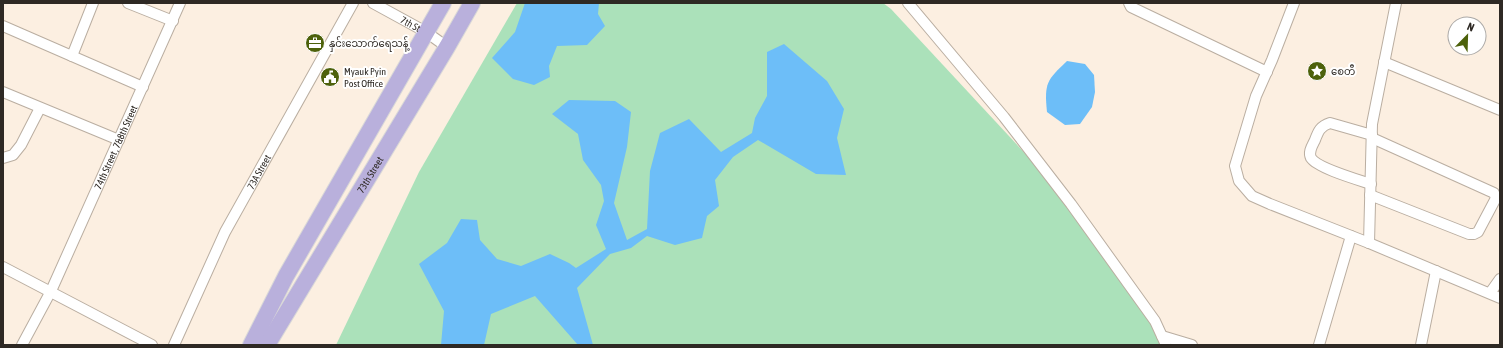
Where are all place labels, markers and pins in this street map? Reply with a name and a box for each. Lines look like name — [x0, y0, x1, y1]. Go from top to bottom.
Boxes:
office icon: နှင်းသောက်ရေသန့် — [304, 32, 326, 54]
place label: နှင်းသောက်ရေသန့် — [329, 36, 410, 52]
place icon: စေတီ — [1306, 60, 1328, 82]
place label: စေတီ — [1331, 64, 1355, 77]
public building icon: Myauk Pyin Post Office — [319, 66, 341, 88]
place label: Myauk Pyin Post Office — [344, 66, 386, 89]

